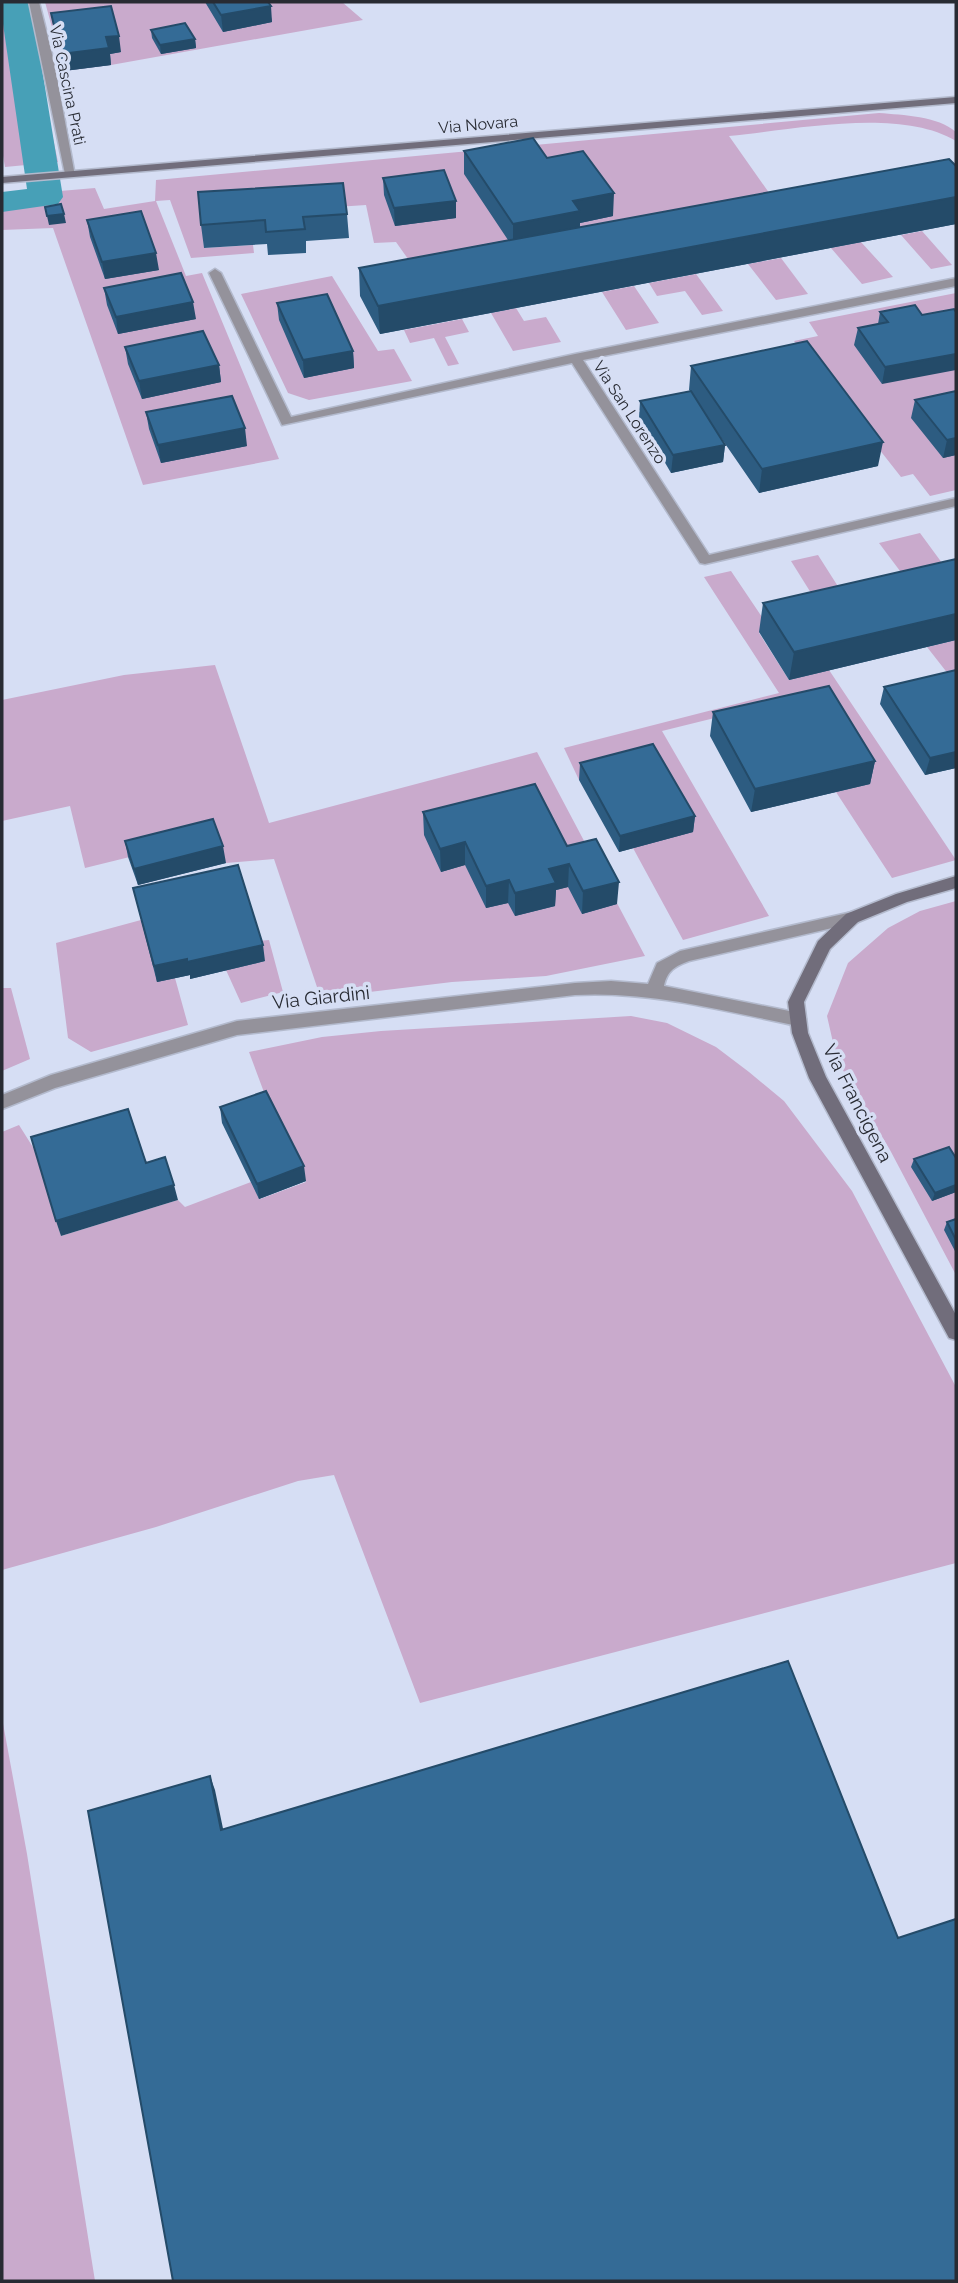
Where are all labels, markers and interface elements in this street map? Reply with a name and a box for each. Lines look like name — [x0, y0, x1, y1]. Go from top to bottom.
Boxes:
street label: Via Cascina Prati — [46, 23, 89, 147]
street label: Via Novara — [437, 112, 519, 137]
street label: Via San Lorenzo — [589, 357, 670, 467]
street label: Via Giardini — [271, 981, 371, 1013]
street label: Via Francigena — [819, 1040, 897, 1166]

